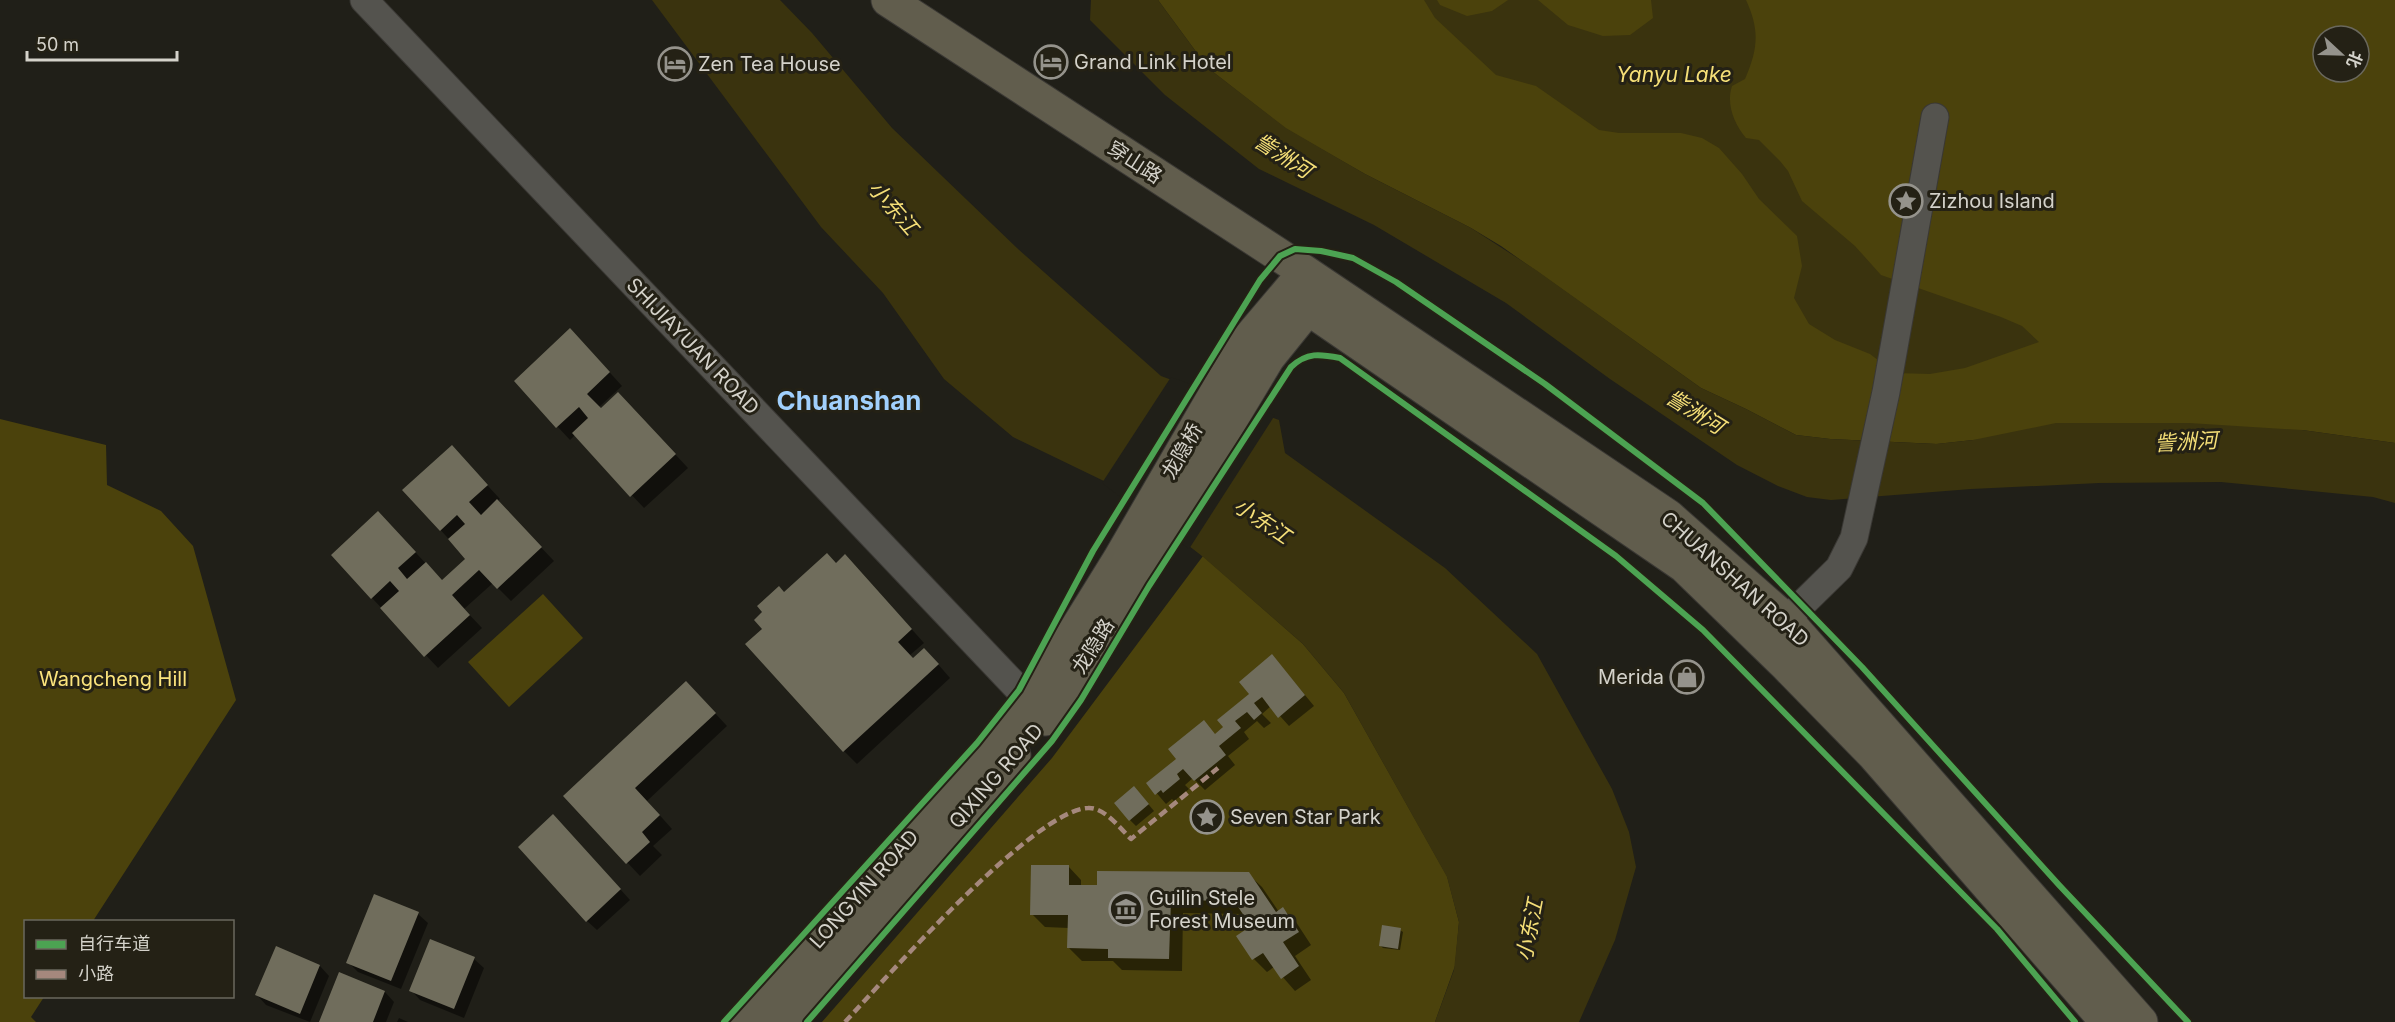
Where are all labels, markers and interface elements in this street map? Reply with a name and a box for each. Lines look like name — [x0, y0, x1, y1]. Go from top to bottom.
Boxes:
scale bar — [27, 24, 177, 62]
north arrow — [2311, 24, 2371, 84]
text: 50 m — [36, 34, 79, 55]
hotel icon: Grand Link Hotel — [1033, 44, 1069, 80]
hotel icon: Zen Tea House — [657, 46, 693, 82]
text: 北 — [2343, 48, 2367, 71]
place label: Grand Link Hotel — [1074, 50, 1232, 74]
place label: Zen Tea House — [698, 52, 841, 76]
water label: Yanyu Lake — [1616, 62, 1732, 87]
water label: 訾洲河 — [1250, 128, 1320, 185]
street label: 穿山路 — [1103, 136, 1167, 188]
water label: 小东江 — [863, 176, 925, 241]
place icon: Zizhou Island — [1888, 183, 1924, 219]
place label: Zizhou Island — [1929, 189, 2055, 213]
street label: SHIJIAYUAN ROAD — [622, 273, 764, 419]
water label: 訾洲河 — [1662, 384, 1732, 441]
district label: Chuanshan — [777, 385, 921, 416]
street label: 龙隐桥 — [1157, 419, 1207, 483]
water label: 訾洲河 — [2154, 427, 2222, 456]
water label: 小东江 — [1229, 493, 1297, 550]
street label: CHUANSHAN ROAD — [1656, 506, 1814, 652]
street label: 龙隐路 — [1067, 614, 1119, 678]
shop icon: Merida — [1669, 659, 1705, 695]
place label: Merida — [1598, 665, 1664, 689]
park label: Wangcheng Hill — [39, 667, 187, 691]
street label: QIXING ROAD — [944, 719, 1048, 833]
place icon: Seven Star Park — [1189, 799, 1225, 835]
place label: Seven Star Park — [1230, 805, 1381, 829]
street label: LONGYIN ROAD — [805, 825, 923, 953]
place label: Guilin Stele Forest Museum — [1149, 886, 1295, 933]
museum icon: Guilin Stele Forest Museum — [1108, 891, 1144, 927]
water label: 小东江 — [1511, 895, 1548, 963]
legend — [24, 920, 234, 998]
text: 自行车道 — [78, 933, 150, 954]
text: 小路 — [78, 963, 114, 984]

